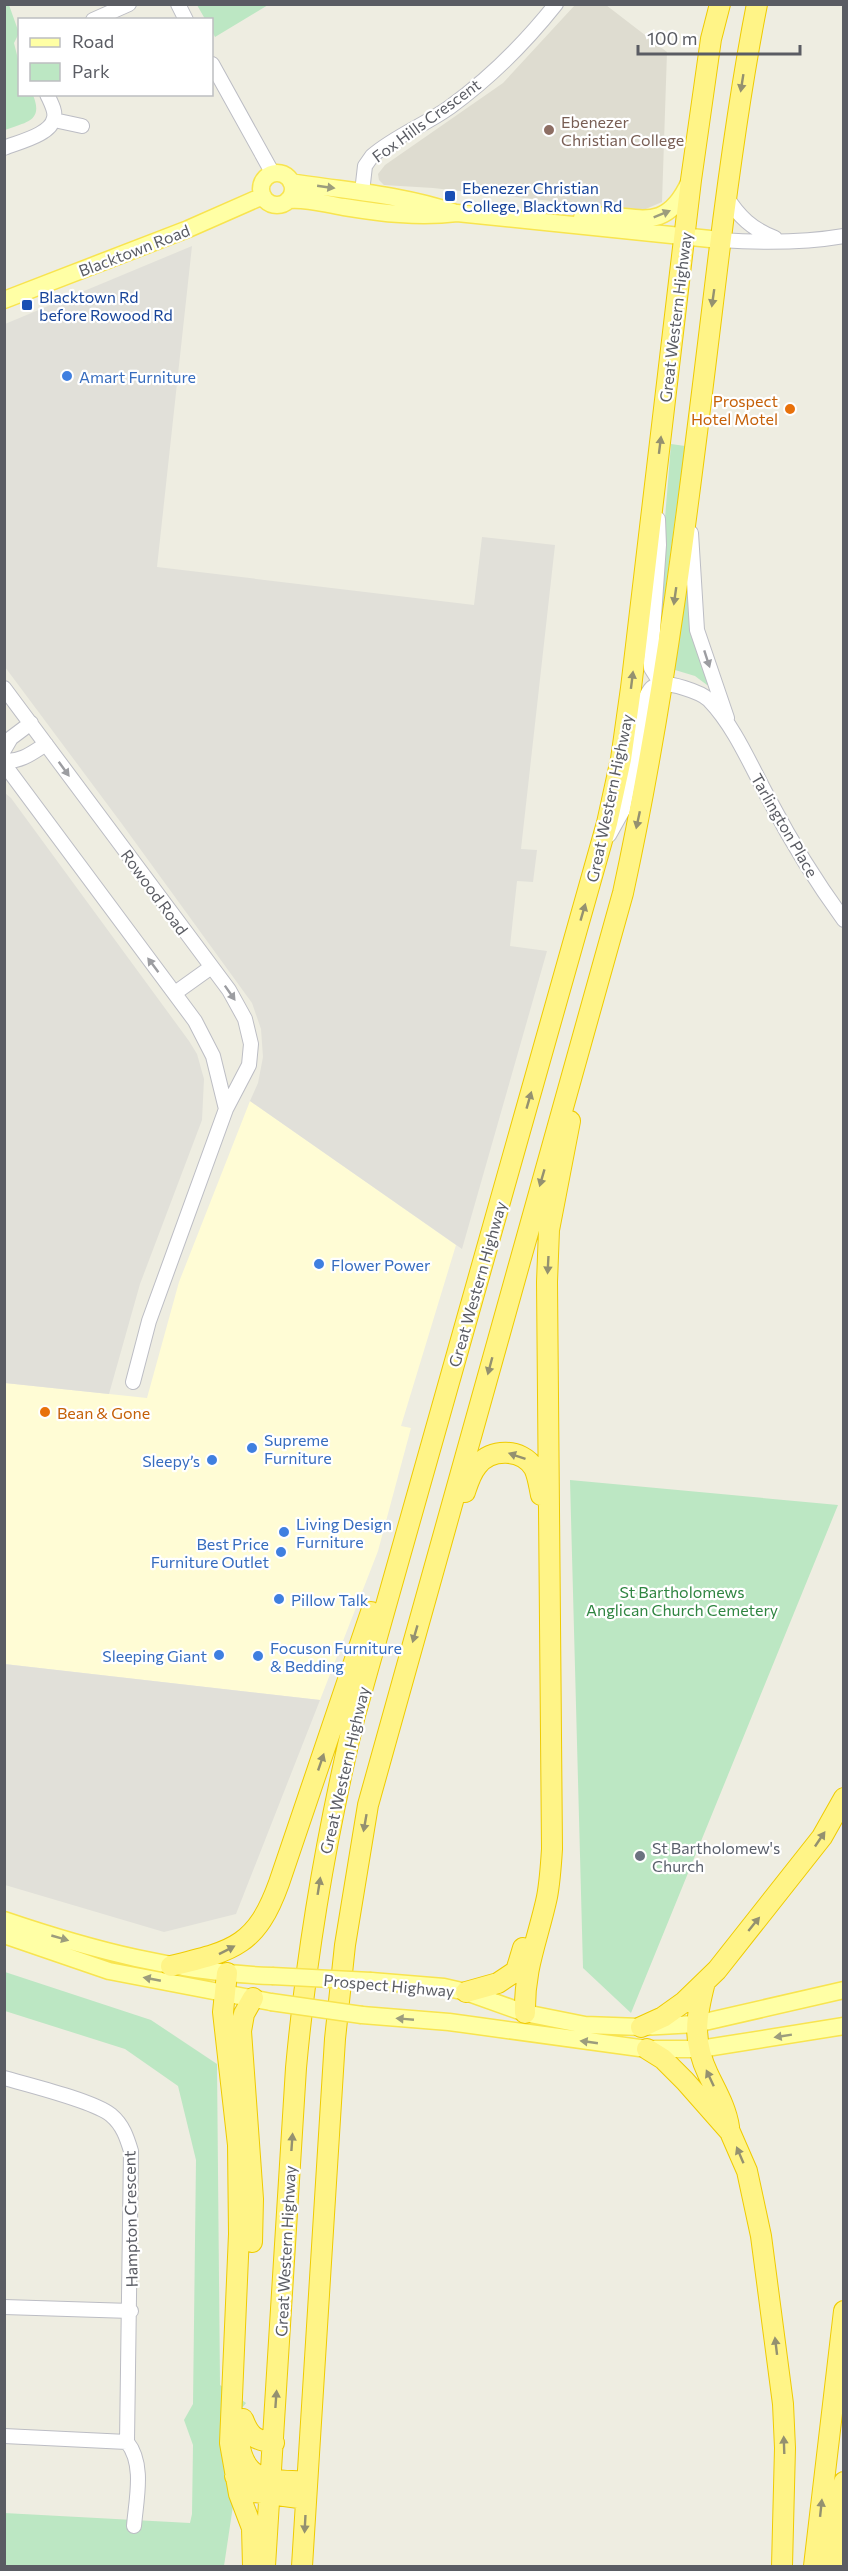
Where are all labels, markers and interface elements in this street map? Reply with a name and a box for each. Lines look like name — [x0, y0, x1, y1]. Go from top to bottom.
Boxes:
legend — [18, 18, 213, 96]
scale bar — [638, 18, 800, 56]
text: 100 m — [647, 27, 697, 49]
text: Road — [72, 30, 114, 52]
text: Park — [72, 60, 110, 82]
one-way arrow — [738, 73, 747, 92]
street label: Fox Hills Crescent — [368, 74, 484, 166]
place label: Ebenezer Christian College — [561, 112, 684, 149]
marker: Ebenezer Christian College — [542, 123, 556, 137]
place label: Ebenezer Christian College, Blacktown Rd — [462, 178, 622, 215]
one-way arrow — [317, 183, 336, 192]
marker: Ebenezer Christian College, Blacktown Rd — [443, 189, 457, 203]
one-way arrow — [653, 209, 671, 218]
street label: Blacktown Road — [76, 220, 192, 280]
street label: Great Western Highway — [655, 231, 695, 403]
place label: Blacktown Rd before Rowood Rd — [39, 287, 173, 324]
one-way arrow — [709, 289, 718, 308]
marker: Blacktown Rd before Rowood Rd — [20, 298, 34, 312]
place label: Amart Furniture — [79, 367, 196, 386]
marker: Amart Furniture — [60, 369, 74, 383]
place label: Prospect Hotel Motel — [691, 391, 778, 428]
marker: Prospect Hotel Motel — [783, 402, 797, 416]
one-way arrow — [655, 436, 665, 455]
one-way arrow — [670, 587, 679, 606]
one-way arrow — [703, 650, 713, 668]
one-way arrow — [628, 671, 637, 690]
street label: Great Western Highway — [582, 712, 636, 884]
one-way arrow — [58, 761, 70, 777]
street label: Tarlington Place — [748, 770, 822, 880]
one-way arrow — [633, 811, 643, 829]
street label: Rowood Road — [118, 846, 192, 938]
one-way arrow — [579, 903, 588, 921]
one-way arrow — [147, 957, 160, 973]
one-way arrow — [224, 985, 236, 1001]
one-way arrow — [525, 1091, 534, 1109]
one-way arrow — [537, 1169, 547, 1187]
street label: Great Western Highway — [444, 1199, 510, 1369]
place label: Flower Power — [331, 1255, 431, 1274]
one-way arrow — [543, 1255, 552, 1274]
marker: Flower Power — [312, 1257, 326, 1271]
one-way arrow — [484, 1357, 494, 1375]
place label: Bean & Gone — [57, 1403, 150, 1422]
marker: Bean & Gone — [38, 1405, 52, 1419]
place label: Supreme Furniture — [264, 1430, 332, 1467]
marker: Supreme Furniture — [245, 1441, 259, 1455]
place label: Sleepy’s — [142, 1451, 200, 1470]
one-way arrow — [508, 1451, 526, 1461]
marker: Sleepy’s — [205, 1453, 219, 1467]
place label: Living Design Furniture — [296, 1514, 392, 1551]
marker: Living Design Furniture — [277, 1525, 291, 1539]
place label: Best Price Furniture Outlet — [151, 1534, 269, 1571]
marker: Best Price Furniture Outlet — [274, 1545, 288, 1559]
park label: St Bartholomews Anglican Church Cemetery — [586, 1582, 778, 1619]
place label: Pillow Talk — [291, 1590, 369, 1609]
marker: Pillow Talk — [272, 1592, 286, 1606]
one-way arrow — [410, 1625, 419, 1643]
place label: Focuson Furniture & Bedding — [270, 1638, 402, 1675]
place label: Sleeping Giant — [102, 1646, 207, 1665]
marker: Sleeping Giant — [212, 1648, 226, 1662]
marker: Focuson Furniture & Bedding — [251, 1649, 265, 1663]
street label: Great Western Highway — [315, 1684, 373, 1856]
one-way arrow — [317, 1753, 326, 1771]
one-way arrow — [360, 1814, 369, 1833]
one-way arrow — [814, 1832, 826, 1848]
place label: St Bartholomew's Church — [652, 1838, 780, 1875]
marker: St Bartholomew's Church — [633, 1849, 647, 1863]
one-way arrow — [314, 1876, 323, 1895]
one-way arrow — [747, 1917, 760, 1932]
one-way arrow — [51, 1934, 69, 1943]
one-way arrow — [218, 1946, 236, 1956]
street label: Prospect Highway — [323, 1970, 455, 2000]
one-way arrow — [142, 1974, 161, 1983]
one-way arrow — [396, 2014, 415, 2023]
one-way arrow — [774, 2032, 793, 2041]
one-way arrow — [579, 2038, 598, 2047]
one-way arrow — [706, 2069, 715, 2086]
one-way arrow — [287, 2132, 296, 2151]
one-way arrow — [735, 2146, 744, 2164]
street label: Hampton Crescent — [119, 2150, 141, 2288]
street label: Great Western Highway — [271, 2165, 299, 2337]
one-way arrow — [772, 2337, 781, 2356]
one-way arrow — [272, 2390, 281, 2409]
one-way arrow — [780, 2436, 789, 2455]
one-way arrow — [816, 2499, 826, 2518]
one-way arrow — [300, 2515, 309, 2534]

